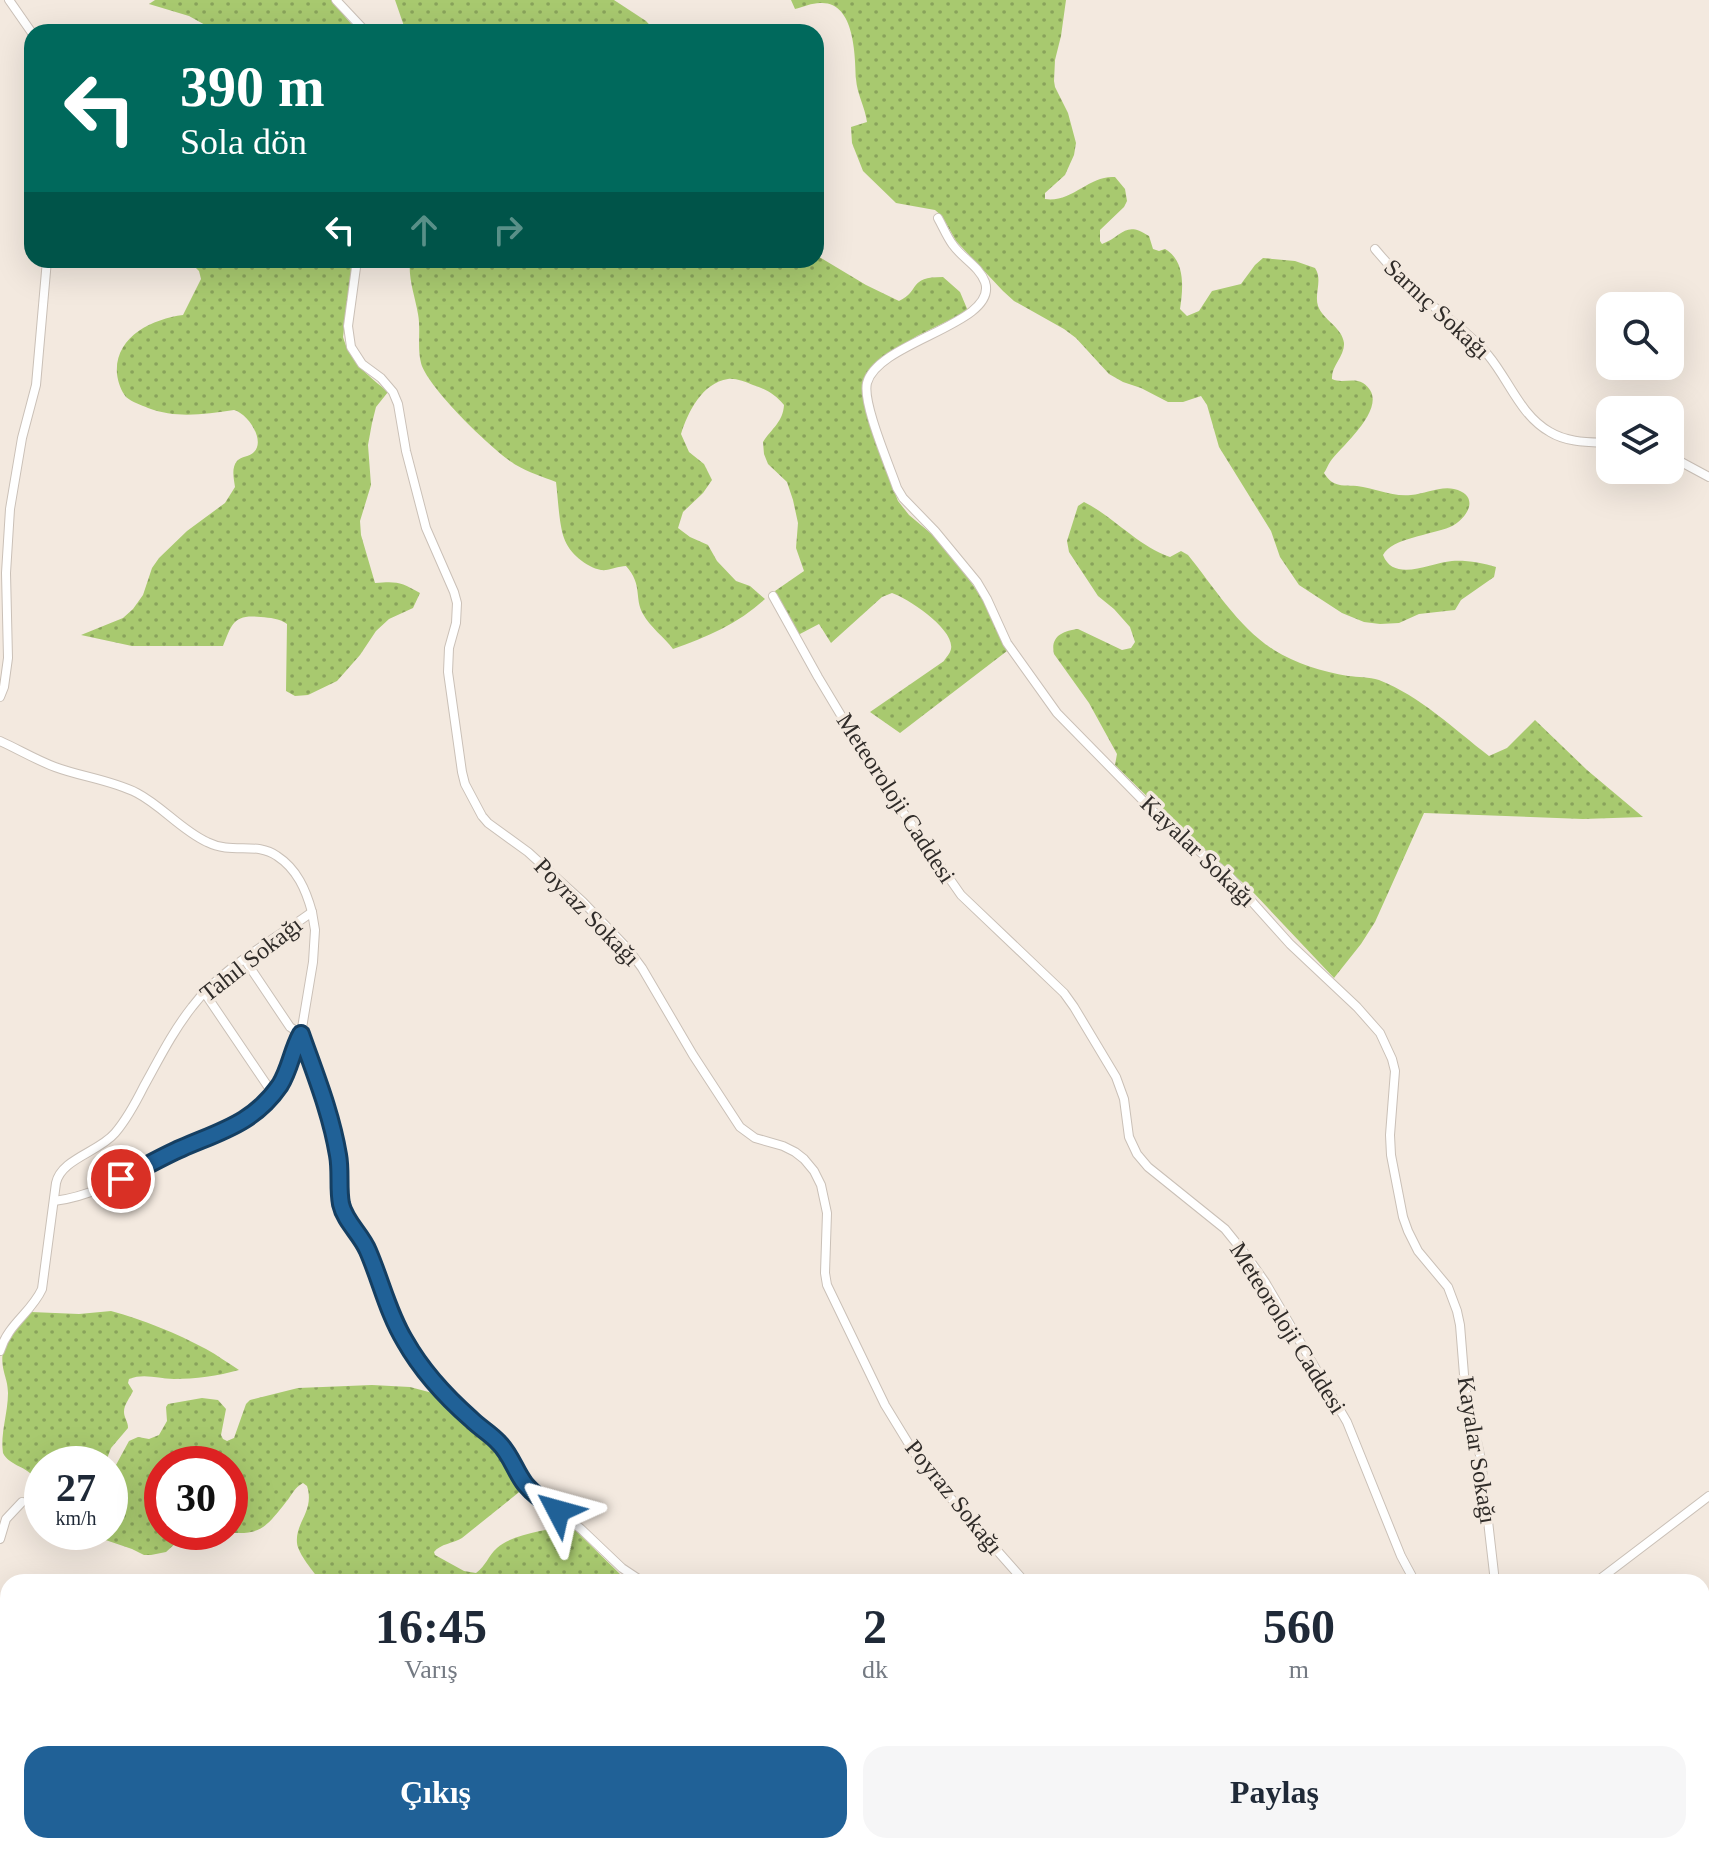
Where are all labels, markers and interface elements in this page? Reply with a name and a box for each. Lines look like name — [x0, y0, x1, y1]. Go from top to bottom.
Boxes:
icon: left — [48, 56, 152, 160]
text: 390 m — [180, 56, 325, 118]
text: Sola dön — [180, 122, 307, 162]
icon: left — [318, 208, 362, 252]
icon: ahead — [402, 208, 446, 252]
icon: right — [486, 208, 530, 252]
street label: Sarnıç Sokağı — [1379, 254, 1495, 364]
map controls — [1596, 292, 1684, 484]
button: search — [1596, 292, 1684, 380]
button: layers — [1596, 396, 1684, 484]
street label: Meteoroloji Caddesi — [832, 708, 961, 888]
street label: Kayalar Sokağı — [1136, 790, 1261, 912]
street label: Poyraz Sokağı — [529, 853, 645, 971]
street label: Tahıl Sokağı — [195, 911, 307, 1007]
pin — [87, 1145, 155, 1213]
icon: arrive — [99, 1157, 143, 1201]
street label: Meteoroloji Caddesi — [1225, 1238, 1351, 1419]
street label: Kayalar Sokağı — [1453, 1375, 1502, 1526]
street label: Poyraz Sokağı — [900, 1435, 1008, 1560]
speed limit sign: 30 — [144, 1446, 248, 1550]
text: 27 — [56, 1465, 96, 1510]
position arrow — [516, 1469, 600, 1553]
text: km/h — [55, 1507, 97, 1529]
text: 16:45 — [375, 1600, 487, 1653]
text: 2 — [863, 1600, 887, 1653]
text: 560 — [1263, 1600, 1335, 1653]
text: Varış — [404, 1655, 458, 1684]
text: dk — [862, 1655, 888, 1684]
text: m — [1289, 1655, 1309, 1684]
button: Çıkış — [24, 1746, 847, 1838]
button: Paylaş — [863, 1746, 1686, 1838]

